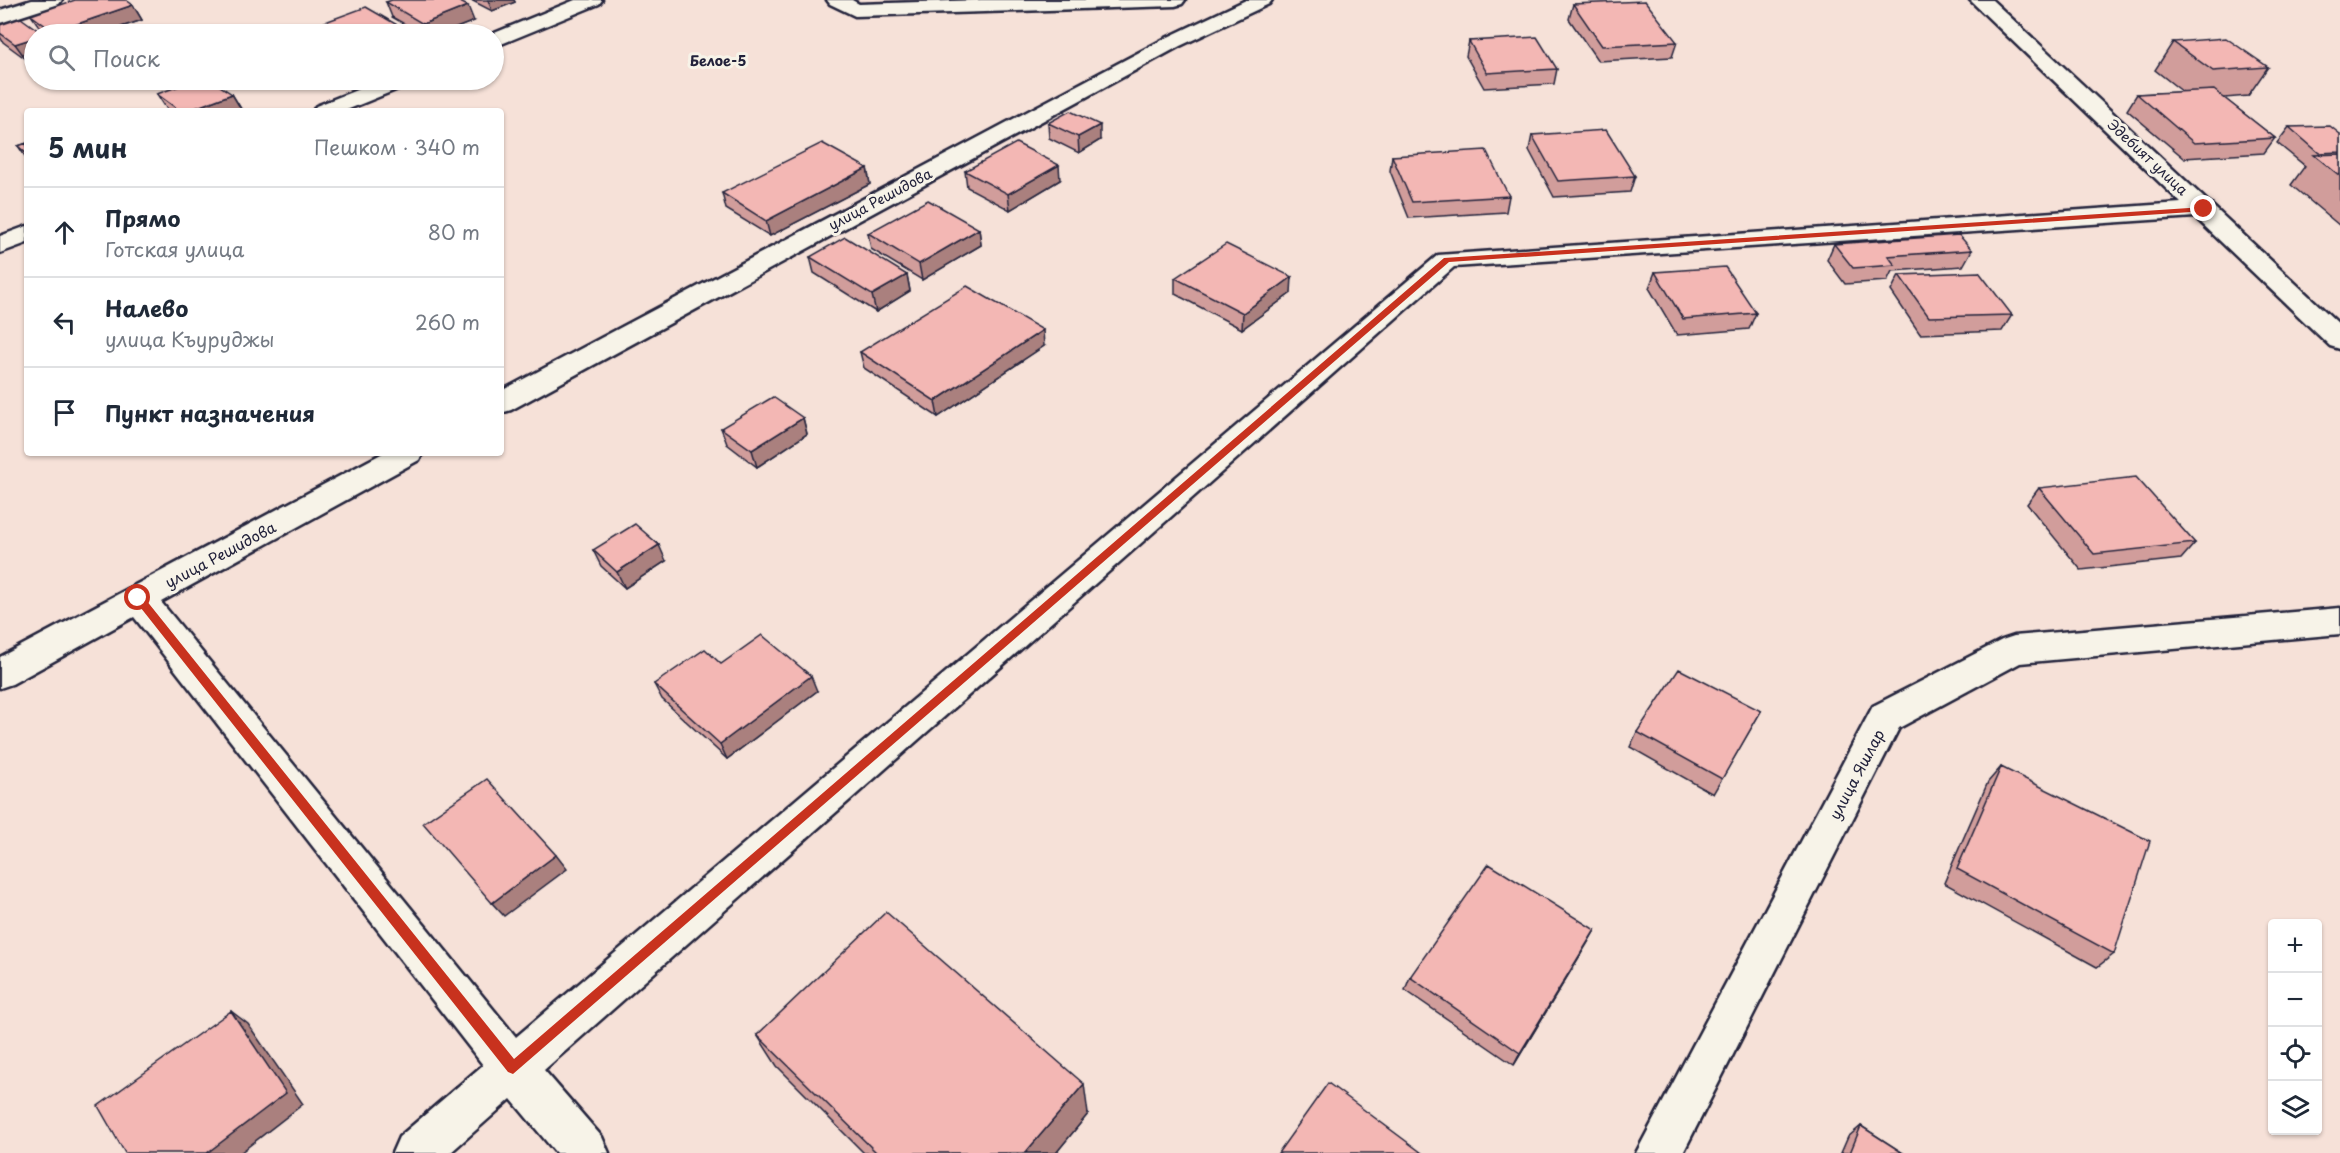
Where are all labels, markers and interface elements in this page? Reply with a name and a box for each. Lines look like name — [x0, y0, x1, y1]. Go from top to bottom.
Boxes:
search box — [24, 24, 504, 90]
icon: search — [45, 41, 78, 74]
text: Поиск — [93, 41, 160, 74]
district label: Белое-5 — [690, 50, 746, 71]
street label: Эдебият улица — [2103, 114, 2193, 200]
text: 5 мин — [48, 128, 127, 167]
text: Пешком · 340 m — [314, 132, 480, 162]
street label: улица Решидова — [824, 163, 936, 235]
route end — [2190, 195, 2216, 221]
text: Прямо — [105, 201, 180, 234]
icon: ahead — [48, 216, 81, 249]
text: 80 m — [428, 217, 480, 247]
text: Готская улица — [105, 234, 244, 264]
text: Налево — [105, 291, 188, 324]
icon: left — [48, 306, 81, 339]
text: 260 m — [415, 307, 480, 337]
text: улица Къуруджы — [105, 324, 275, 354]
icon: arrive — [48, 396, 81, 429]
text: Пункт назначения — [105, 396, 315, 429]
street label: улица Решидова — [160, 515, 280, 593]
route start — [124, 584, 150, 610]
street label: улица Яшлар — [1823, 725, 1889, 823]
map controls — [2268, 919, 2322, 1135]
button: + — [2268, 919, 2322, 973]
button: − — [2268, 973, 2322, 1027]
button: locate — [2268, 1027, 2322, 1081]
button: layers — [2268, 1081, 2322, 1135]

